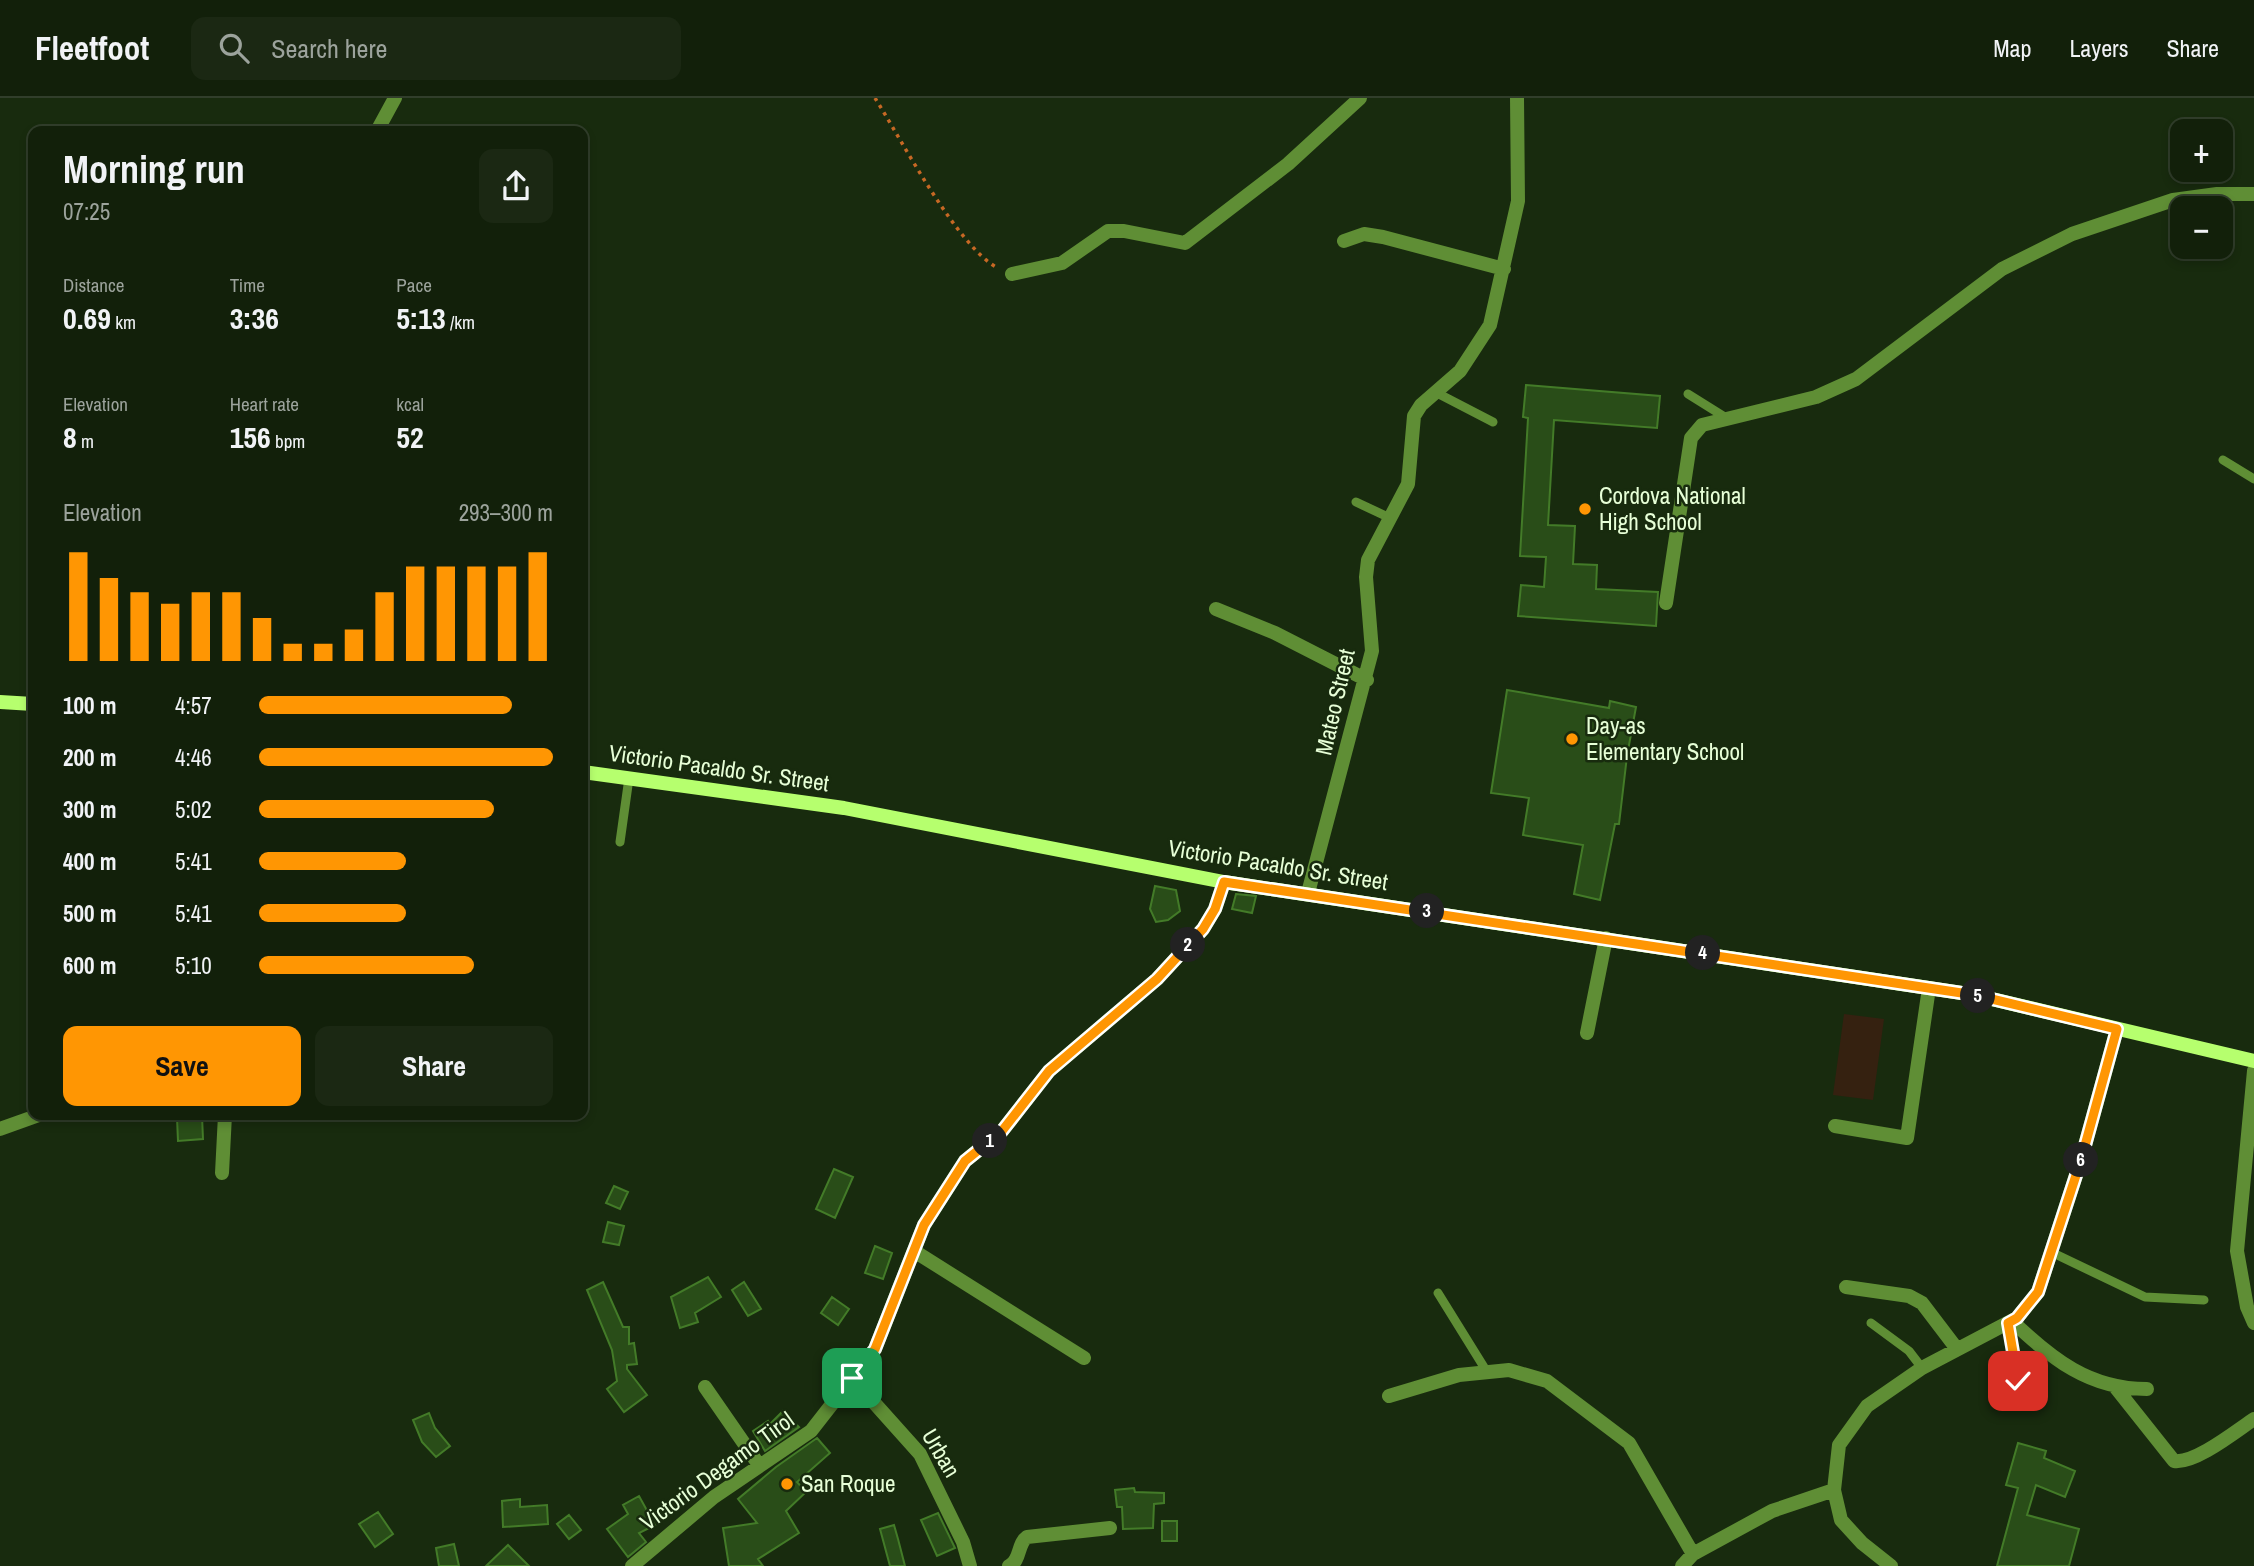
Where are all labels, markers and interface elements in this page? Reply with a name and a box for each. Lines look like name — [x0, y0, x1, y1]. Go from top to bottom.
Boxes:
search box — [191, 17, 681, 80]
text: Fleetfoot — [35, 26, 149, 70]
icon: search — [215, 29, 253, 67]
text: Search here — [271, 31, 387, 66]
text: Map — [1993, 32, 2031, 64]
text: Layers — [2069, 32, 2128, 64]
text: Share — [2166, 32, 2219, 64]
map controls — [2170, 119, 2233, 259]
button: + — [2170, 119, 2233, 182]
text: Morning run — [63, 144, 245, 195]
button: share — [479, 149, 553, 223]
text: 07:25 — [63, 196, 110, 227]
button: − — [2170, 196, 2233, 259]
text: Distance — [63, 272, 124, 298]
text: Time — [230, 272, 265, 298]
text: Pace — [396, 272, 432, 298]
text: 0.69 — [63, 298, 111, 338]
text: 3:36 — [230, 298, 279, 338]
text: 5:13 — [396, 298, 446, 338]
text: km — [111, 309, 136, 335]
text: /km — [446, 309, 475, 335]
text: Elevation — [63, 391, 128, 417]
text: Heart rate — [230, 391, 299, 417]
text: kcal — [396, 391, 424, 417]
text: 8 — [63, 417, 77, 457]
text: 156 — [230, 417, 271, 457]
text: 52 — [396, 417, 424, 457]
text: m — [77, 428, 94, 454]
text: bpm — [271, 428, 305, 454]
place label: Cordova National High School — [1599, 480, 1746, 537]
text: Elevation — [63, 497, 142, 528]
text: 293–300 m — [459, 497, 553, 528]
marker: Cordova National High School — [1577, 501, 1593, 517]
street label: Mateo Street — [1307, 646, 1362, 758]
text: 100 m — [63, 690, 116, 721]
text: 4:57 — [175, 690, 212, 721]
place label: Day-as Elementary School — [1586, 710, 1744, 767]
marker: Day-as Elementary School — [1564, 731, 1580, 747]
street label: Victorio Pacaldo Sr. Street — [607, 737, 831, 798]
text: 200 m — [63, 742, 116, 773]
text: 4:46 — [175, 742, 212, 773]
text: 300 m — [63, 794, 116, 825]
text: 5:02 — [175, 794, 212, 825]
street label: Victorio Pacaldo Sr. Street — [1166, 832, 1390, 897]
text: 400 m — [63, 846, 116, 877]
text: 5:41 — [175, 846, 212, 877]
pin: 3 — [1410, 894, 1444, 928]
text: 3 — [1422, 897, 1431, 923]
text: 500 m — [63, 898, 116, 929]
text: 5:41 — [175, 898, 212, 929]
pin: 2 — [1170, 928, 1206, 962]
text: 2 — [1183, 931, 1192, 957]
pin: 4 — [1686, 936, 1720, 970]
text: 4 — [1698, 939, 1707, 965]
text: 600 m — [63, 950, 116, 981]
text: 5:10 — [175, 950, 212, 981]
pin: 5 — [1960, 978, 1996, 1014]
text: 5 — [1973, 982, 1982, 1008]
button: Save — [63, 1026, 301, 1106]
button: Share — [315, 1026, 553, 1106]
pin: 1 — [972, 1124, 1007, 1158]
text: 1 — [985, 1127, 994, 1153]
pin: 6 — [2064, 1142, 2098, 1178]
text: 6 — [2076, 1146, 2085, 1172]
pin — [822, 1348, 882, 1408]
pin — [1988, 1351, 2048, 1411]
icon: arrive — [833, 1359, 871, 1397]
icon: check — [1999, 1362, 2037, 1400]
street label: Victorio Degamo Tirol — [633, 1404, 800, 1537]
street label: Urban — [915, 1423, 968, 1483]
place label: San Roque — [801, 1468, 895, 1499]
marker: San Roque — [779, 1476, 795, 1492]

